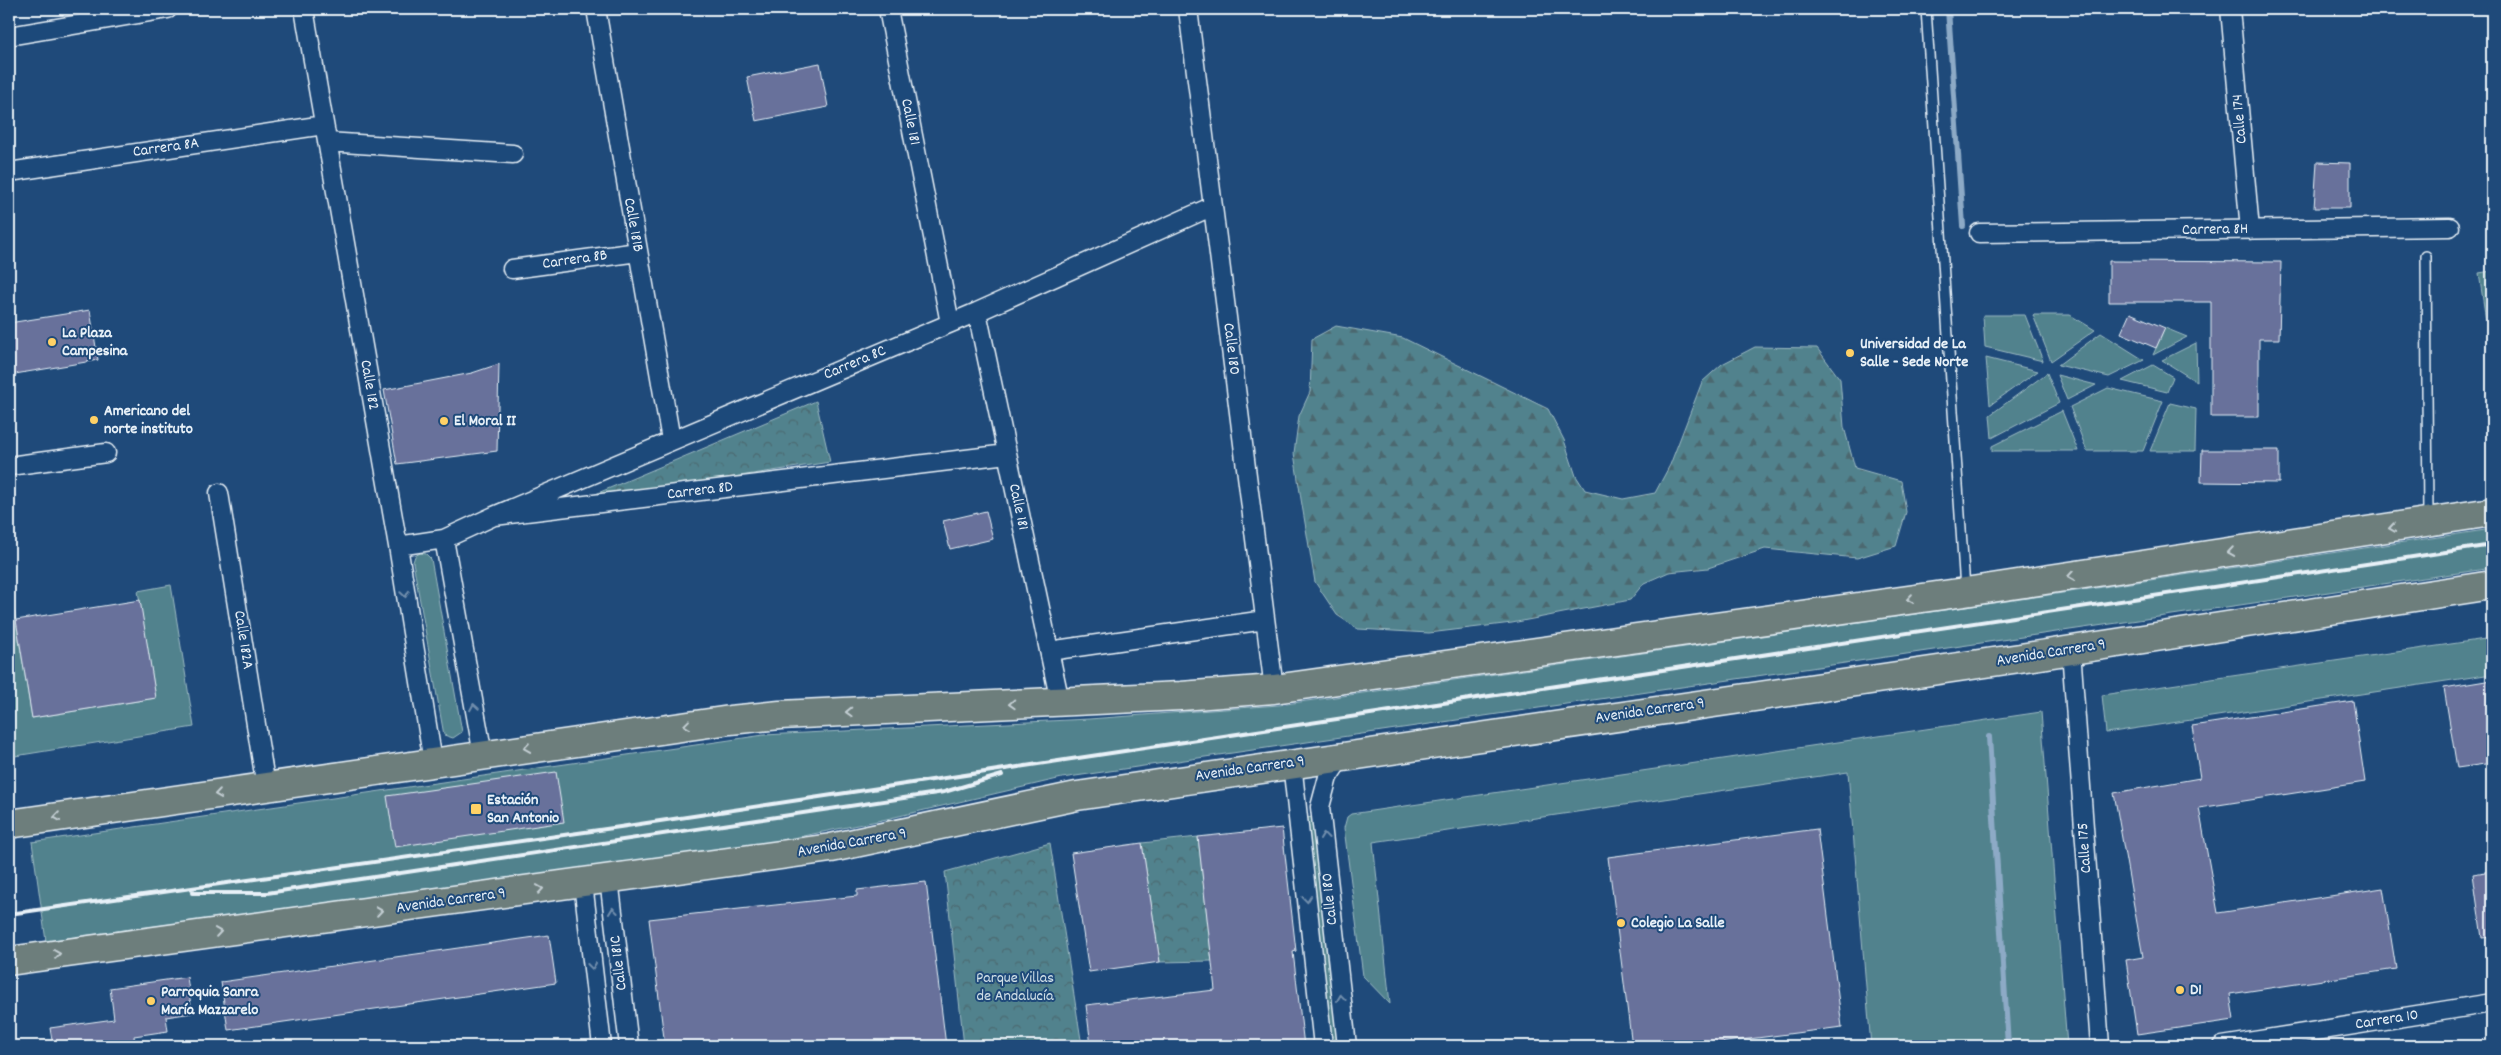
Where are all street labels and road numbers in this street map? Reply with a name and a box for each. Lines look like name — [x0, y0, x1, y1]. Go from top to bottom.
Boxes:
street label: Calle 174 — [2226, 93, 2254, 145]
street label: Calle 181 — [894, 97, 926, 147]
street label: Carrera 8A — [131, 132, 201, 164]
street label: Calle 181B — [617, 196, 649, 254]
street label: Carrera 8H — [2182, 218, 2248, 242]
street label: Carrera 8B — [541, 244, 609, 276]
street label: Calle 180 — [1216, 322, 1246, 376]
street label: Carrera 8C — [820, 340, 890, 386]
street label: Calle 182 — [353, 358, 385, 412]
street label: Carrera 8D — [666, 476, 734, 506]
street label: Calle 181 — [1002, 482, 1034, 532]
street label: Calle 182A — [227, 609, 259, 671]
street label: Avenida Carrera 9 — [1995, 633, 2107, 673]
street label: Avenida Carrera 9 — [1594, 692, 1706, 730]
street label: Avenida Carrera 9 — [1194, 750, 1306, 788]
street label: Avenida Carrera 9 — [796, 822, 908, 864]
street label: Calle 175 — [2072, 822, 2098, 874]
street label: Calle 180 — [1316, 872, 1344, 926]
street label: Avenida Carrera 9 — [395, 882, 507, 920]
street label: Calle 181C — [604, 934, 634, 992]
street label: Carrera 10 — [2354, 1004, 2420, 1036]

